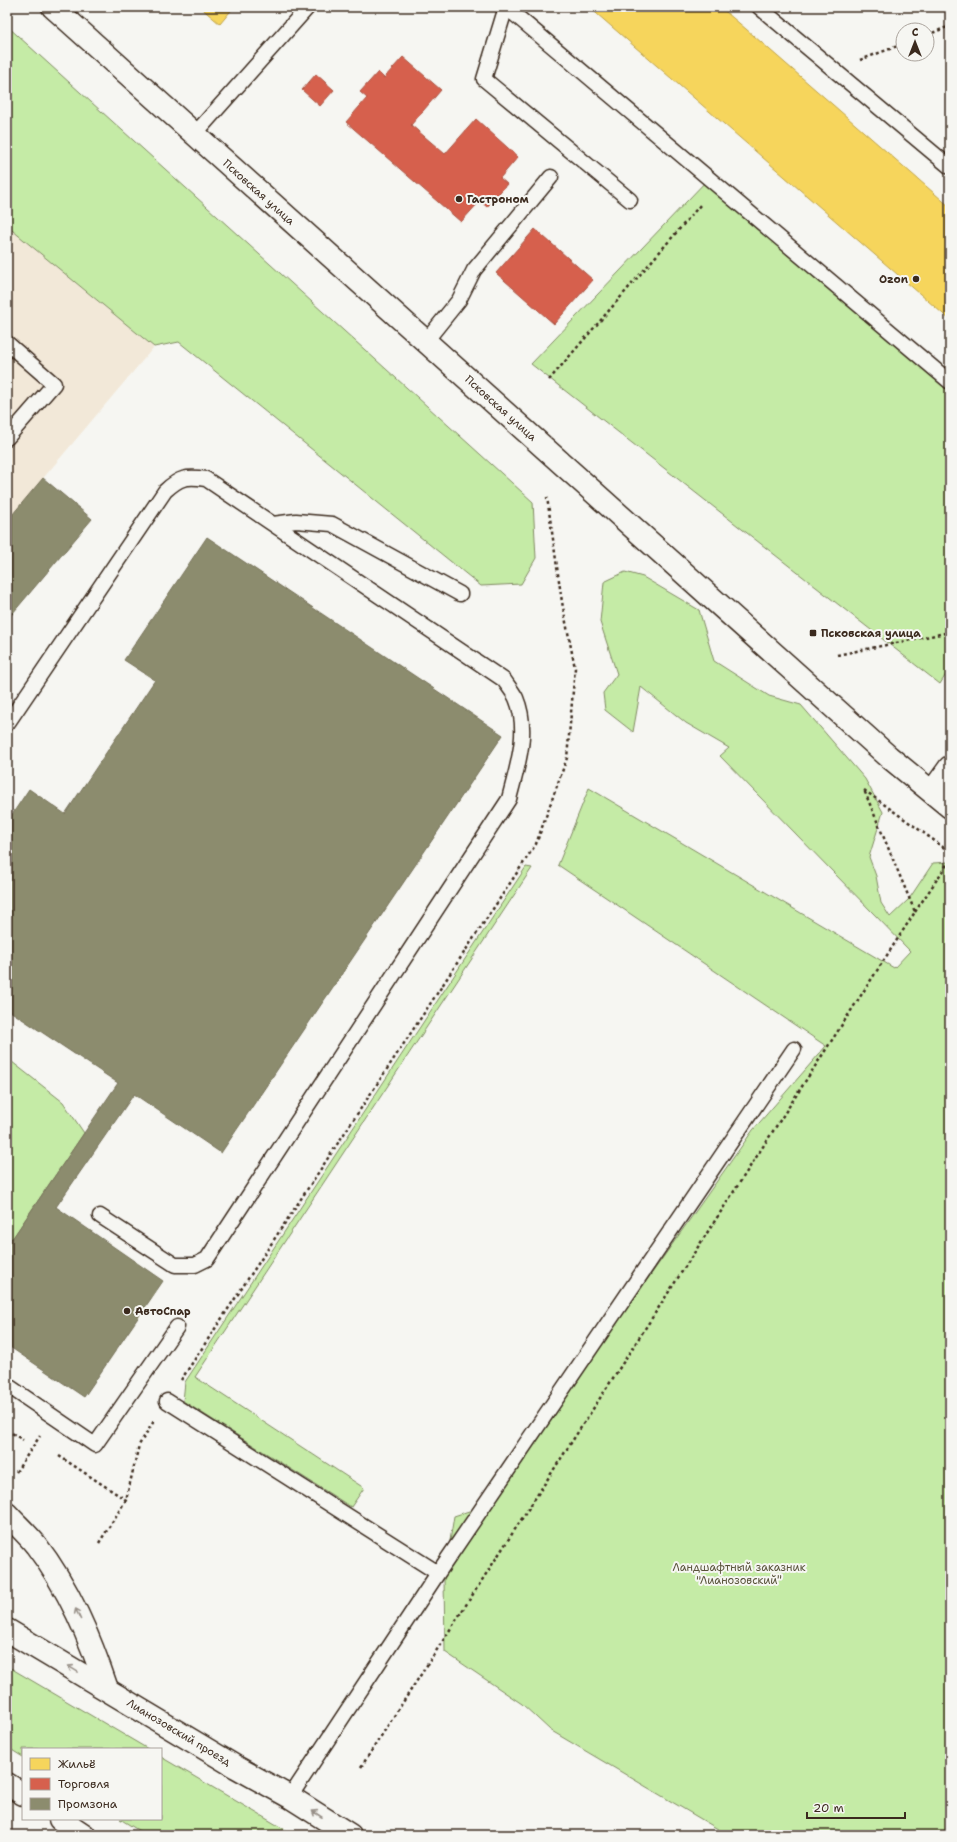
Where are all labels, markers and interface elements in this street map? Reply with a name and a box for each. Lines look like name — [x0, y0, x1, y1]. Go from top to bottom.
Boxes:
north arrow — [895, 22, 935, 62]
text: С — [912, 25, 919, 40]
street label: Псковская улица — [220, 156, 298, 229]
place label: Гастроном — [467, 192, 529, 207]
marker: Гастроном — [454, 194, 464, 204]
place label: Ozon — [879, 272, 909, 287]
marker: Ozon — [911, 274, 921, 284]
street label: Псковская улица — [462, 372, 540, 445]
place label: Псковская улица — [821, 626, 921, 641]
marker: Псковская улица — [808, 628, 818, 638]
place label: АвтоСпар — [135, 1304, 191, 1319]
marker: АвтоСпар — [122, 1306, 132, 1316]
park label: Ландшафтный заказник "Лианозовский" — [672, 1560, 806, 1588]
one-way arrow — [74, 1608, 81, 1620]
one-way arrow — [67, 1665, 79, 1673]
street label: Лианозовский проезд — [124, 1695, 234, 1769]
legend — [22, 1748, 162, 1820]
text: Жильё — [58, 1756, 96, 1772]
text: Торговля — [58, 1776, 110, 1792]
scale bar — [807, 1794, 905, 1820]
text: Промзона — [58, 1796, 118, 1812]
text: 20 m — [813, 1800, 844, 1816]
one-way arrow — [312, 1810, 323, 1818]

